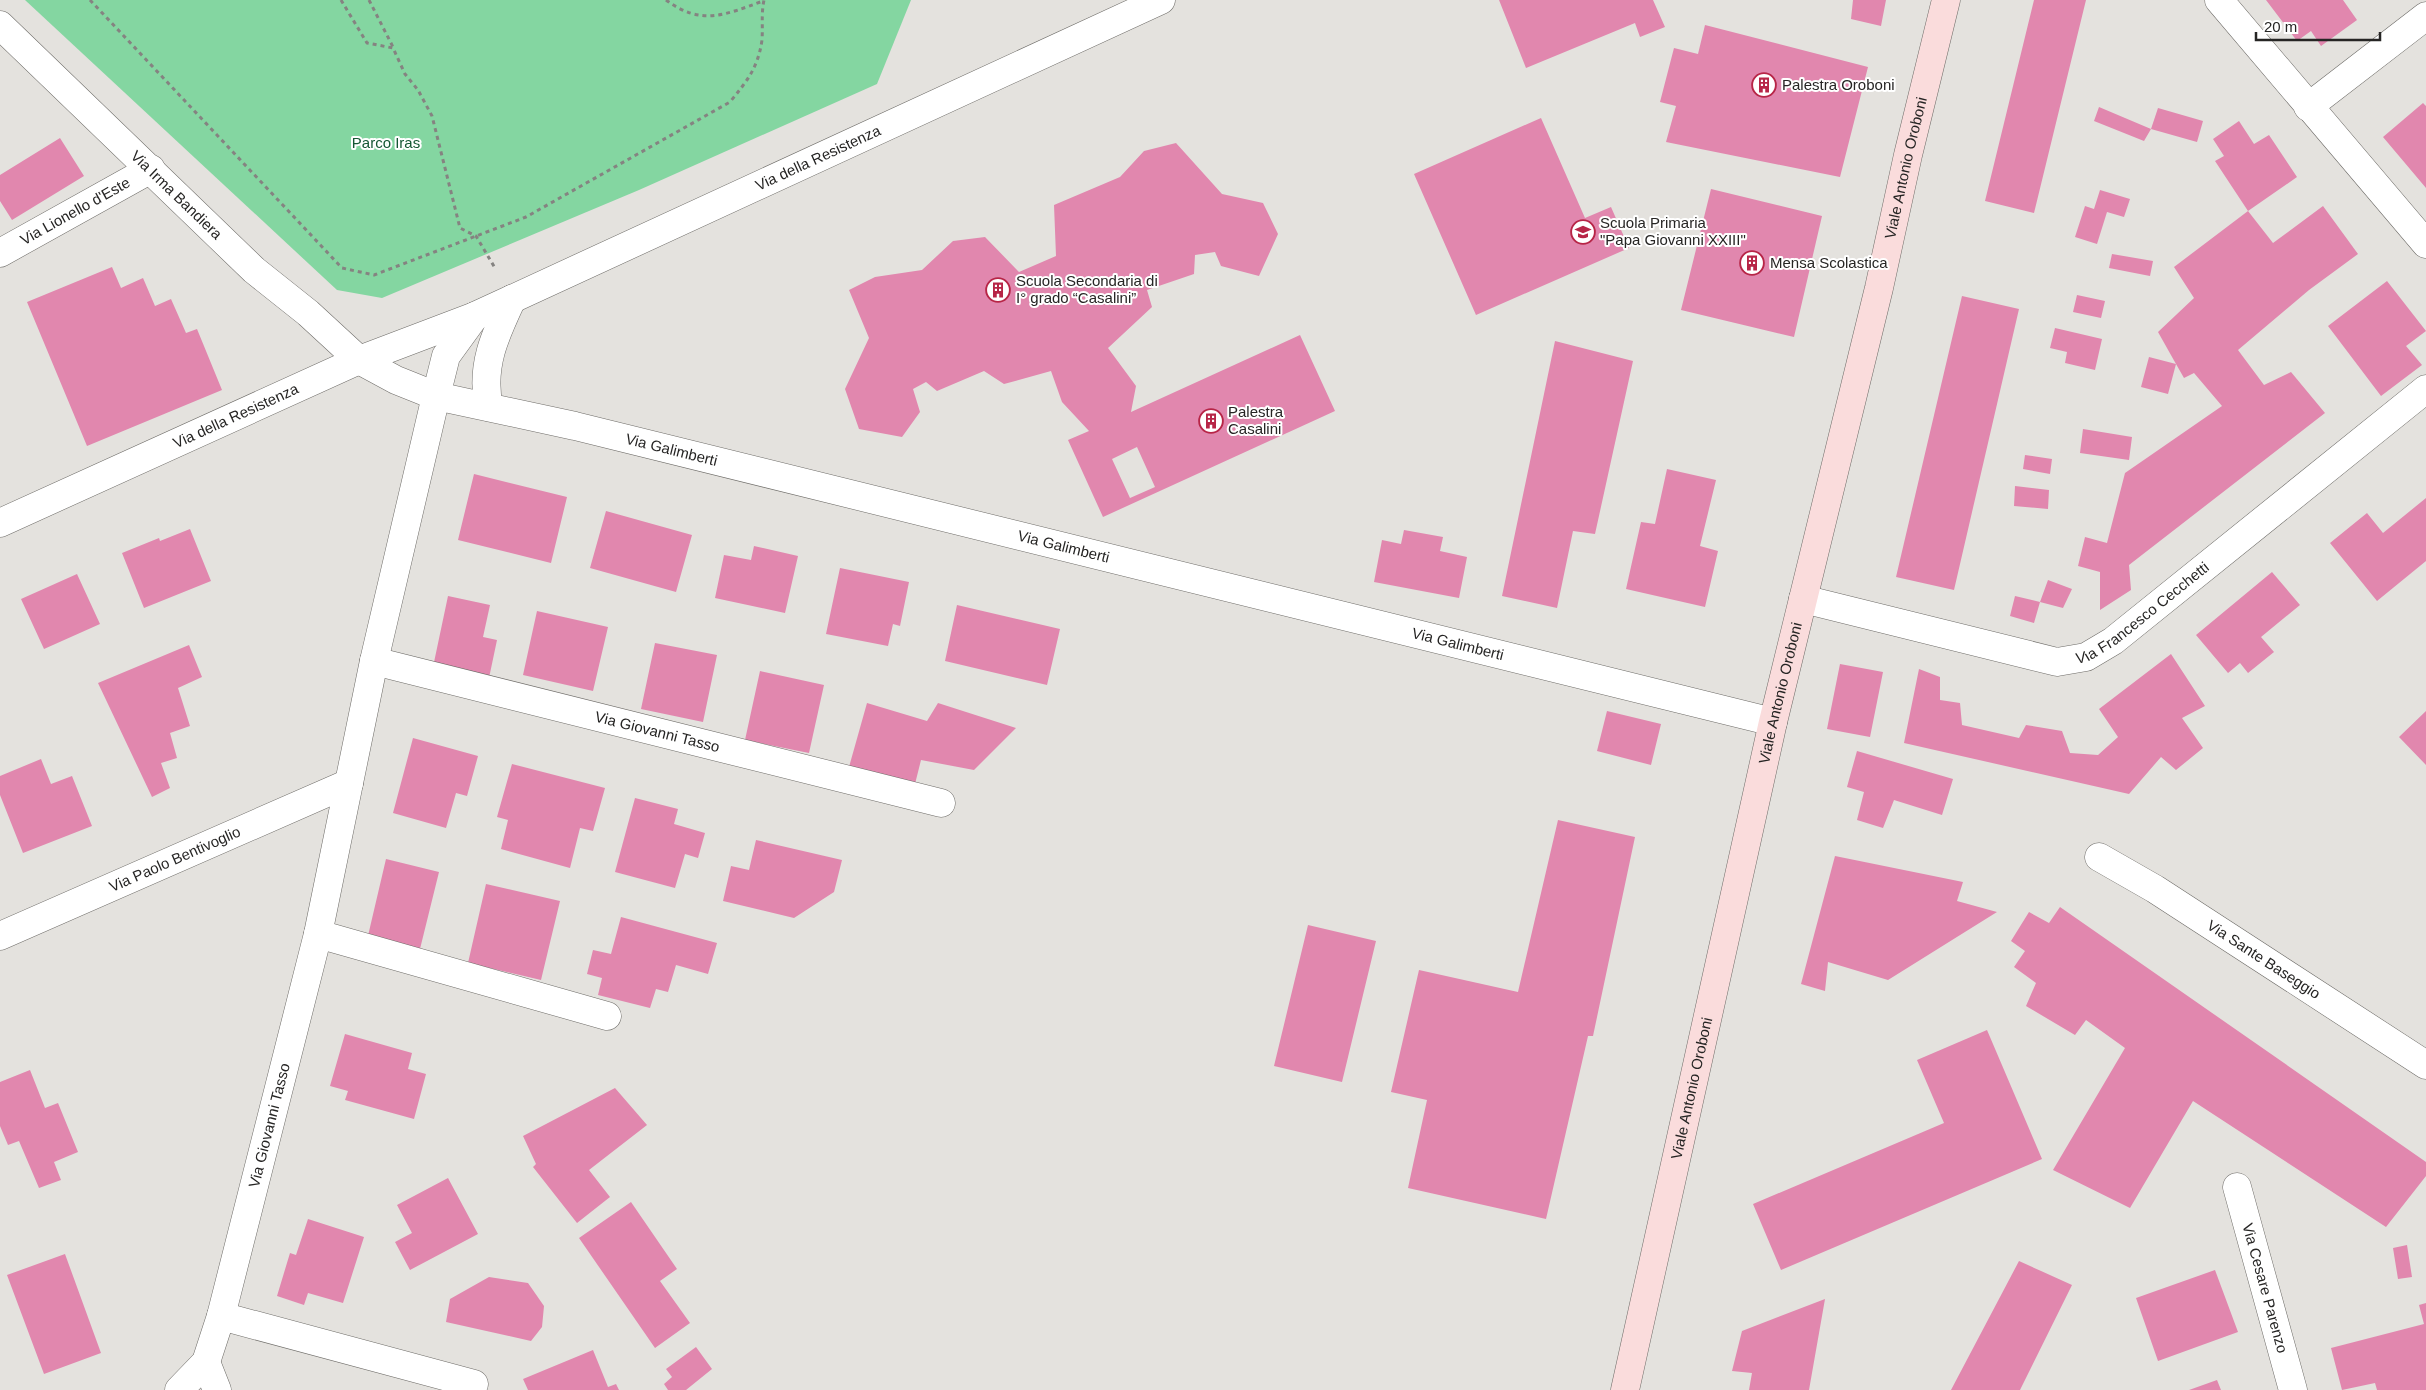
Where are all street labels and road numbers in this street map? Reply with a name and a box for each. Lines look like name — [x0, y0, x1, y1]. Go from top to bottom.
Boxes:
street label: Viale Antonio Oroboni — [1881, 95, 1930, 240]
street label: Via della Resistenza — [753, 121, 884, 194]
street label: Via Irma Bandiera — [128, 147, 226, 243]
street label: Via Lionello d'Este — [17, 173, 133, 248]
street label: Via della Resistenza — [170, 379, 302, 451]
street label: Via Galimberti — [624, 430, 719, 469]
street label: Via Galimberti — [1016, 527, 1111, 566]
street label: Via Francesco Cecchetti — [2074, 558, 2212, 667]
street label: Viale Antonio Oroboni — [1755, 621, 1805, 765]
street label: Via Galimberti — [1410, 624, 1506, 663]
street label: Via Giovanni Tasso — [593, 708, 721, 755]
street label: Via Paolo Bentivoglio — [106, 823, 243, 895]
street label: Via Sante Baseggio — [2204, 916, 2324, 1002]
street label: Viale Antonio Oroboni — [1667, 1016, 1715, 1161]
street label: Via Giovanni Tasso — [245, 1061, 293, 1189]
street label: Via Cesare Parenzo — [2239, 1221, 2291, 1355]

